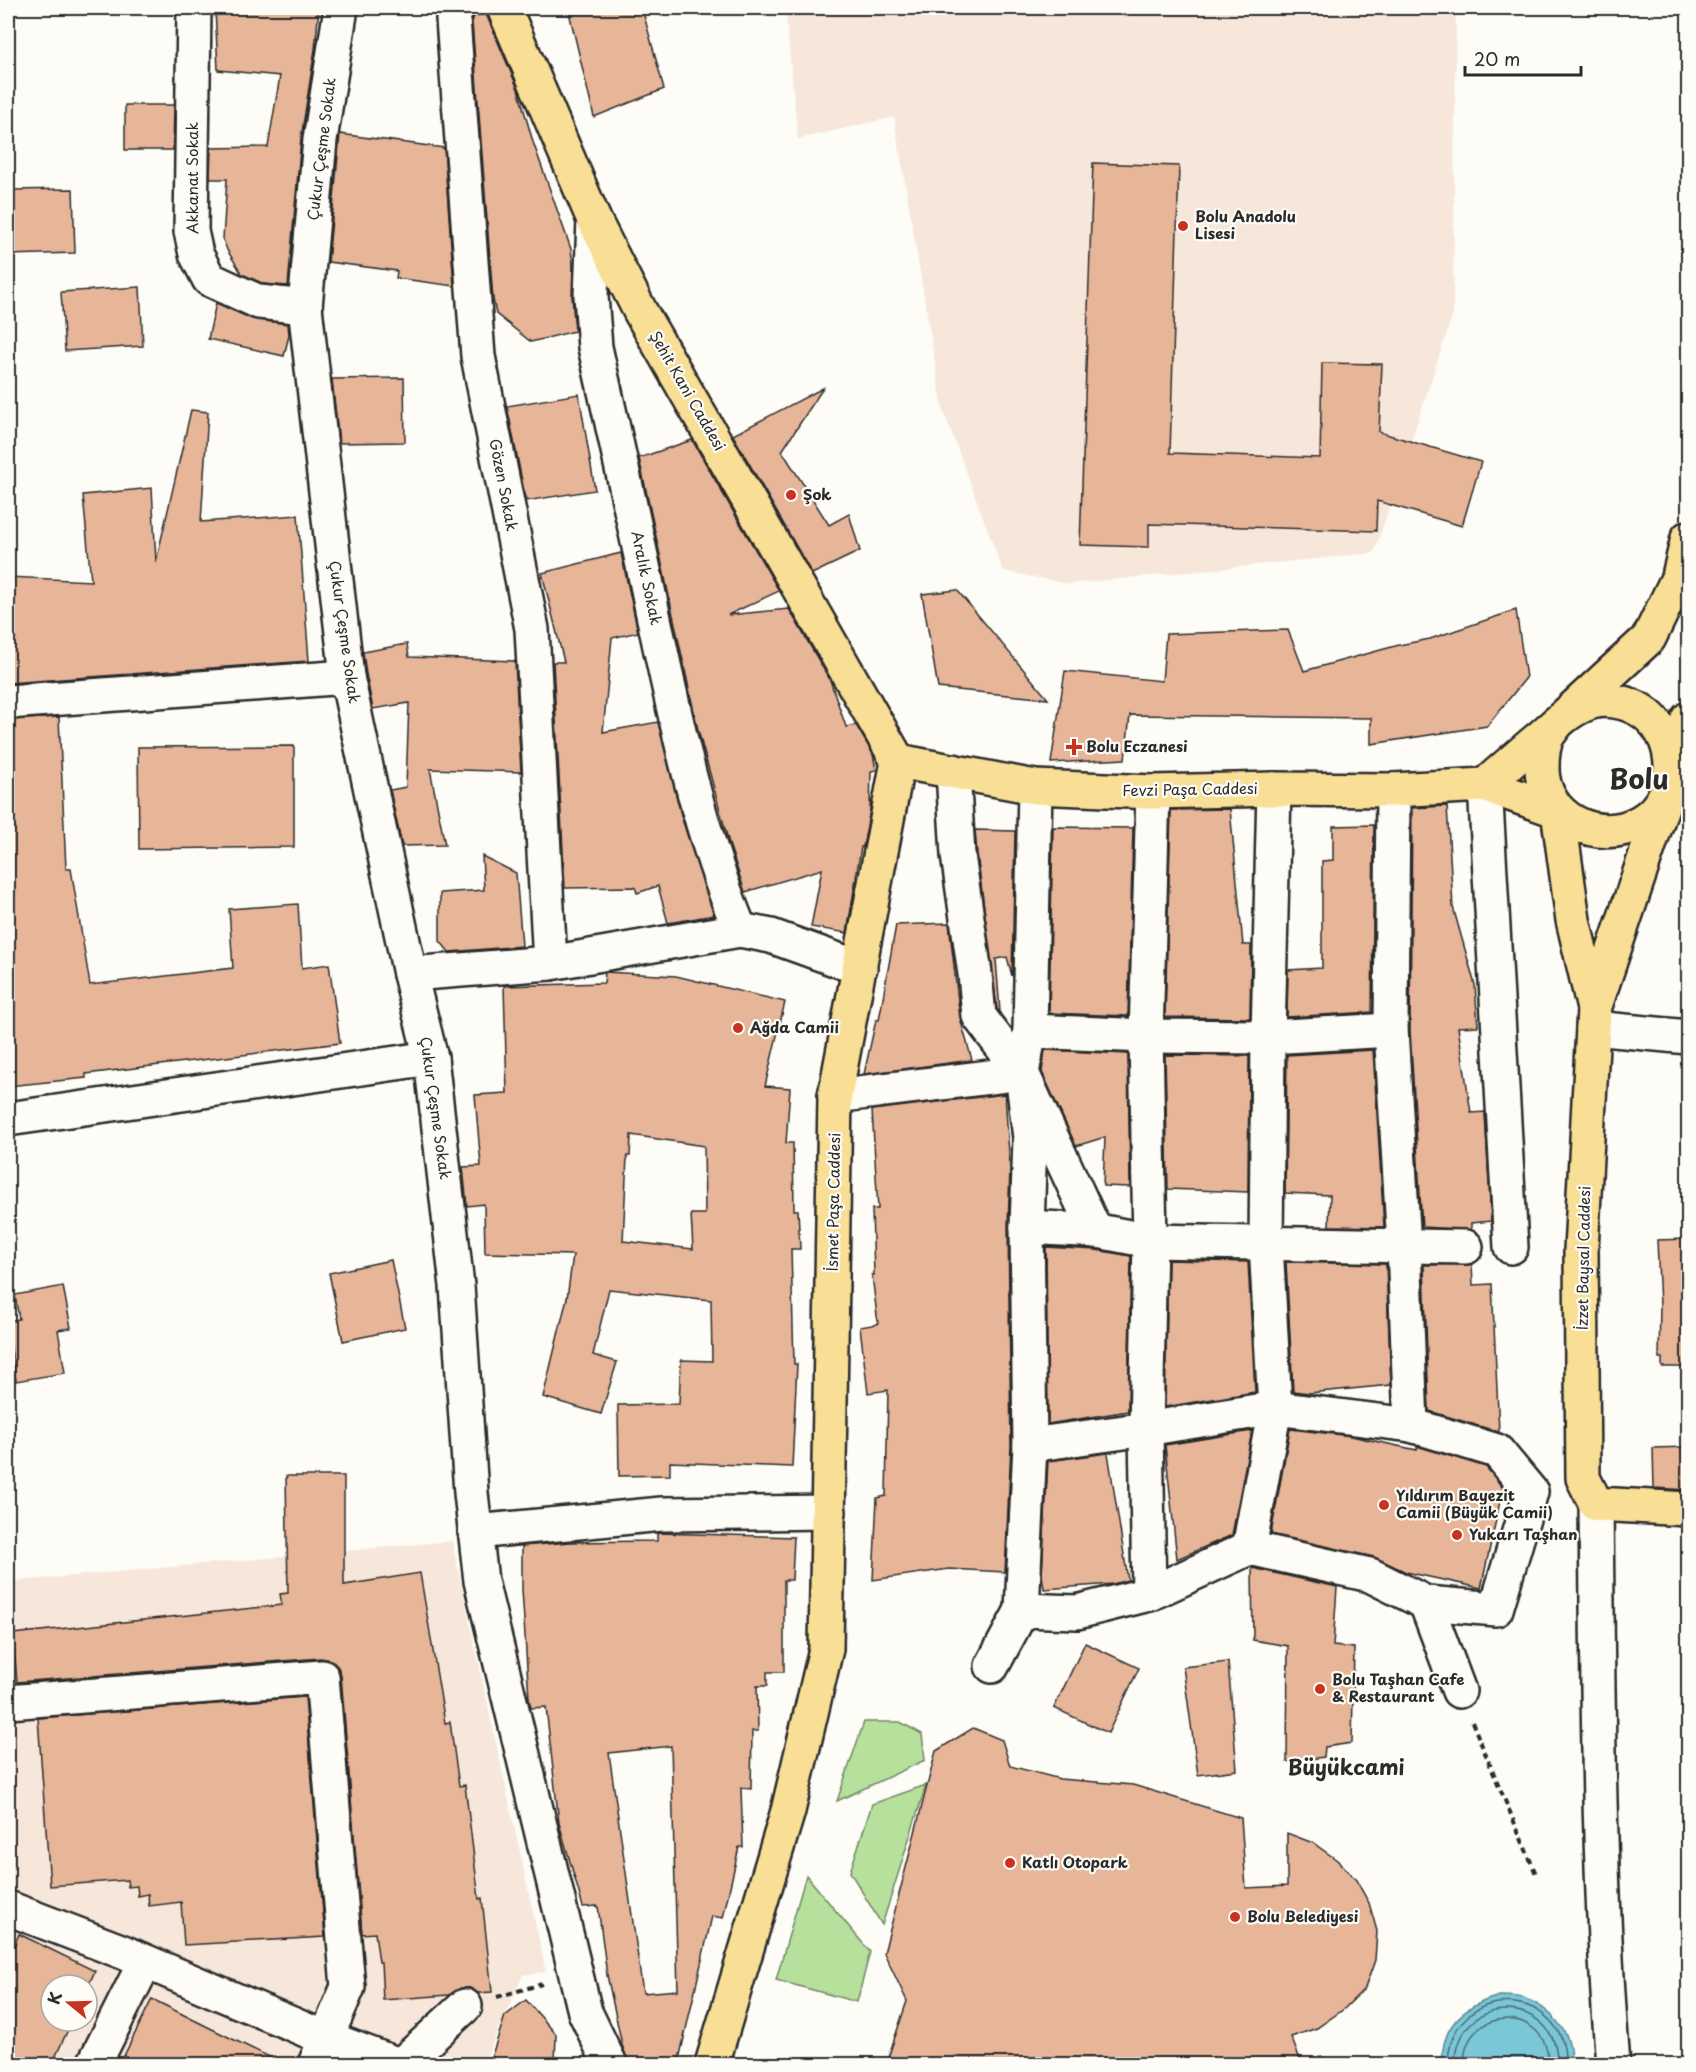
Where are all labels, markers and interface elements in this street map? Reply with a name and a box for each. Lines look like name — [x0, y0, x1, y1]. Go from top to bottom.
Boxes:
scale bar — [1465, 39, 1580, 77]
text: 20 m — [1474, 45, 1520, 72]
street label: Çukur Çeşme Sokak — [300, 76, 341, 222]
street label: Akkanat Sokak — [180, 122, 203, 234]
place label: Bolu Anadolu Lisesi — [1195, 204, 1296, 244]
marker: Bolu Anadolu Lisesi — [1176, 219, 1190, 233]
street label: Şehit Kani Caddesi — [645, 326, 732, 455]
street label: Gözen Sokak — [484, 437, 525, 533]
place label: Şok — [803, 482, 832, 505]
marker: Şok — [784, 488, 798, 502]
street label: Aralık Sokak — [626, 528, 669, 627]
street label: Çukur Çeşme Sokak — [324, 559, 367, 705]
place label: Bolu Eczanesi — [1086, 734, 1188, 757]
marker: Bolu Eczanesi — [1067, 740, 1081, 754]
district label: Bolu — [1609, 757, 1669, 798]
street label: Fevzi Paşa Caddesi — [1122, 776, 1258, 801]
place label: Ağda Camii — [750, 1015, 839, 1038]
marker: Ağda Camii — [731, 1021, 745, 1035]
street label: Çukur Çeşme Sokak — [415, 1035, 458, 1181]
street label: İsmet Paşa Caddesi — [820, 1132, 845, 1272]
street label: İzzet Baysal Caddesi — [1570, 1186, 1595, 1330]
place label: Yıldırım Bayezit Camii (Büyük Camii) — [1396, 1483, 1553, 1523]
marker: Yıldırım Bayezit Camii (Büyük Camii) — [1377, 1498, 1391, 1512]
place label: Yukarı Taşhan — [1469, 1522, 1578, 1545]
marker: Yukarı Taşhan — [1450, 1528, 1464, 1542]
place label: Bolu Taşhan Cafe & Restaurant — [1332, 1667, 1464, 1707]
marker: Bolu Taşhan Cafe & Restaurant — [1313, 1682, 1327, 1696]
district label: Büyükcami — [1287, 1750, 1405, 1782]
place label: Katlı Otopark — [1022, 1850, 1128, 1873]
marker: Katlı Otopark — [1003, 1856, 1017, 1870]
place label: Bolu Belediyesi — [1247, 1904, 1359, 1927]
marker: Bolu Belediyesi — [1228, 1910, 1242, 1924]
north arrow — [39, 1973, 99, 2033]
text: K — [41, 1988, 67, 2007]

